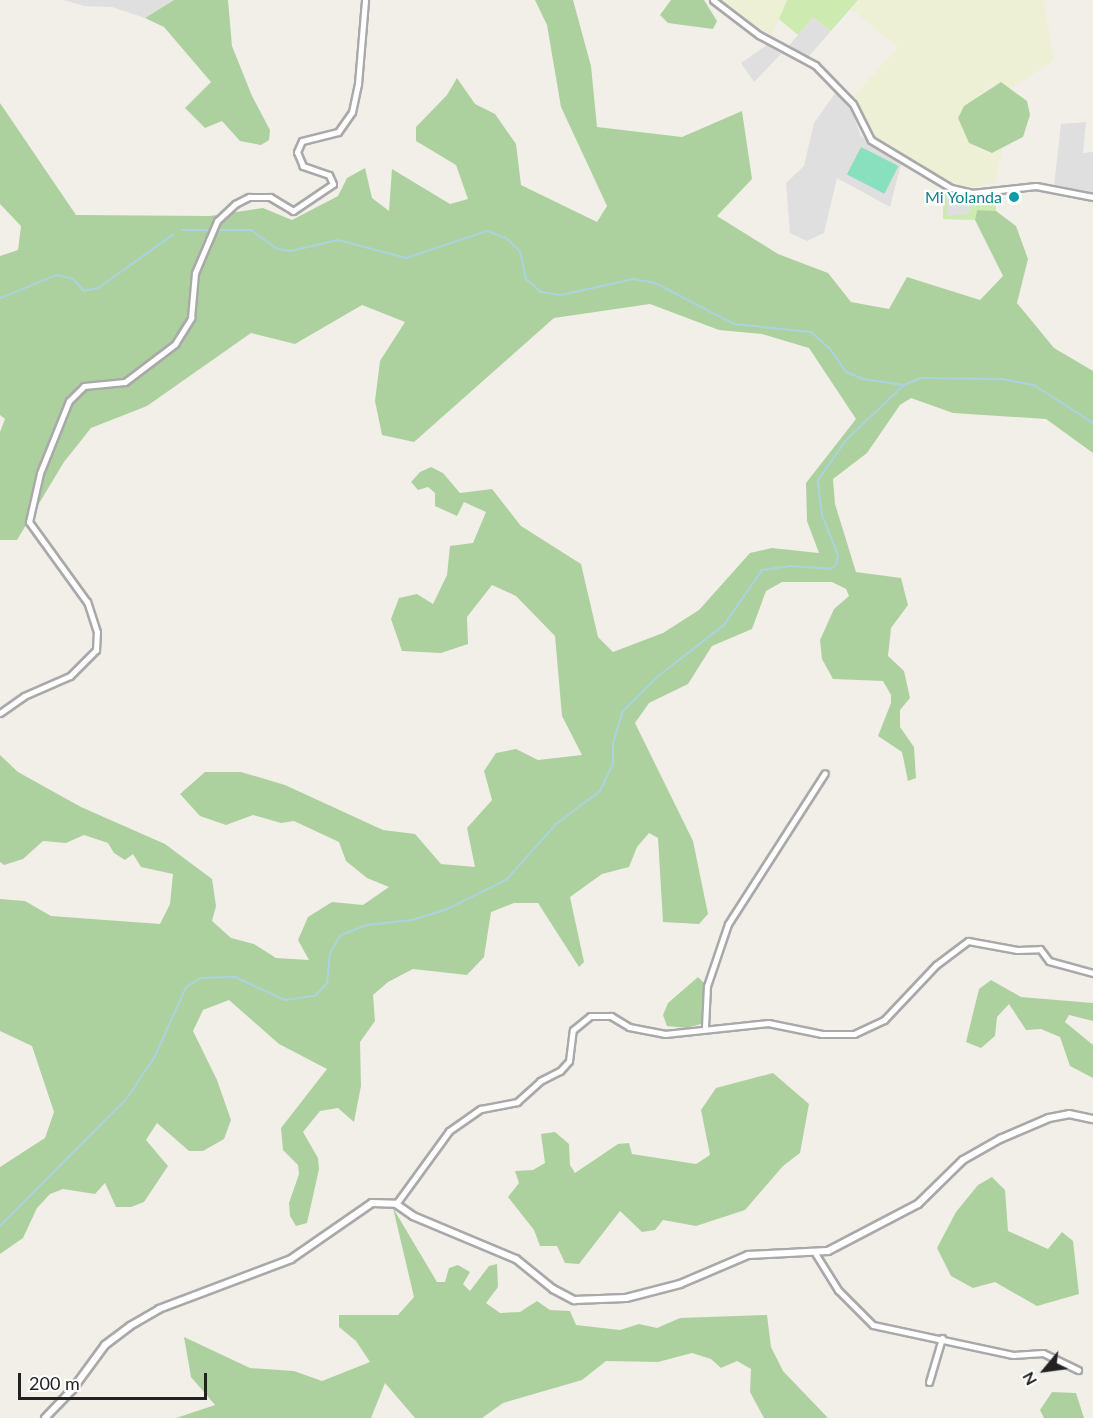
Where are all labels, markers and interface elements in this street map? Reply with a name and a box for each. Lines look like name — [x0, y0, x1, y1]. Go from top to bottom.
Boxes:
place label: Mi Yolanda — [924, 187, 1002, 207]
marker: Mi Yolanda — [1007, 190, 1021, 204]
north arrow — [1015, 1340, 1075, 1400]
scale bar — [21, 1361, 210, 1399]
text: N — [1018, 1369, 1040, 1389]
text: 200 m — [29, 1372, 80, 1394]

